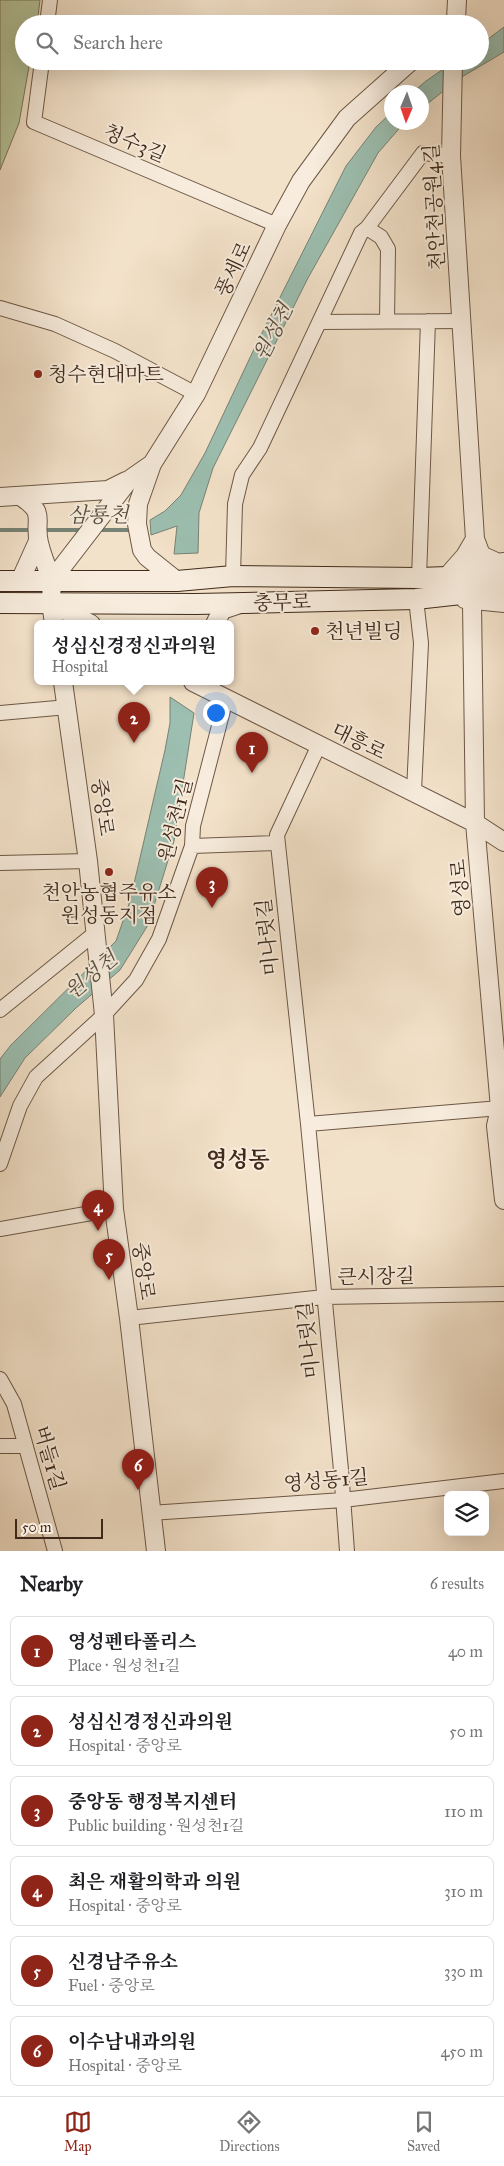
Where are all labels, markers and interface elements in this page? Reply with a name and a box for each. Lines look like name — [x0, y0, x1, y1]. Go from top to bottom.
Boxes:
search box — [15, 15, 489, 70]
icon: search — [33, 29, 61, 57]
text: Search here — [73, 31, 163, 54]
north arrow — [384, 85, 429, 130]
street label: 청수3길 — [100, 119, 170, 167]
street label: 천안천공원4길 — [419, 143, 449, 271]
street label: 풍세로 — [210, 238, 256, 300]
water label: 원성천 — [248, 297, 299, 365]
place label: 청수현대마트 — [48, 362, 164, 386]
marker: 청수현대마트 — [32, 368, 44, 380]
water label: 삼룡천 — [68, 502, 130, 528]
street label: 충무로 — [253, 589, 311, 615]
place label: 천년빌딩 — [325, 619, 402, 643]
popup — [34, 620, 234, 685]
marker: 천년빌딩 — [309, 625, 321, 637]
text: 성심신경정신과의원 — [51, 634, 217, 657]
text: Hospital — [51, 657, 108, 676]
your location — [203, 700, 229, 726]
pin: 2 — [118, 702, 150, 743]
street label: 대흥로 — [328, 718, 390, 764]
pin: 1 — [236, 732, 268, 773]
street label: 원성천1길 — [153, 776, 197, 864]
street label: 중앙로 — [87, 777, 119, 837]
street label: 영성로 — [446, 858, 474, 918]
marker: 천안농협주유소 원성동지점 — [103, 866, 115, 878]
pin: 3 — [196, 867, 228, 908]
place label: 천안농협주유소 원성동지점 — [41, 880, 177, 927]
street label: 미나릿길 — [251, 897, 283, 977]
water label: 원성천 — [59, 944, 124, 1005]
district label: 영성동 — [206, 1146, 270, 1173]
pin: 4 — [82, 1190, 114, 1231]
pin: 5 — [93, 1239, 125, 1280]
street label: 중앙로 — [128, 1241, 160, 1301]
street label: 큰시장길 — [337, 1263, 415, 1289]
street label: 미나릿길 — [292, 1300, 324, 1380]
street label: 버들1길 — [29, 1423, 71, 1493]
pin: 6 — [122, 1449, 154, 1490]
street label: 영성동1길 — [283, 1464, 369, 1496]
map controls — [444, 1491, 489, 1536]
button: layers — [444, 1491, 489, 1536]
scale bar — [15, 1516, 102, 1539]
text: 50 m — [22, 1519, 51, 1536]
text: Nearby — [20, 1571, 83, 1597]
text: 6 results — [430, 1574, 484, 1593]
text: 영성펜타폴리스 — [68, 1630, 196, 1653]
text: 1 — [34, 1642, 40, 1661]
text: 40 m — [448, 1642, 483, 1661]
text: Place · 원성천1길 — [68, 1656, 180, 1675]
text: 성심신경정신과의원 — [68, 1710, 233, 1733]
text: 2 — [33, 1722, 41, 1741]
text: 50 m — [449, 1722, 483, 1741]
text: Hospital · 중앙로 — [68, 1736, 182, 1755]
text: 중앙동 행정복지센터 — [68, 1790, 237, 1813]
text: 3 — [34, 1802, 40, 1821]
text: 110 m — [444, 1802, 483, 1821]
text: Public building · 원성천1길 — [68, 1816, 244, 1835]
text: 최은 재활의학과 의원 — [68, 1870, 241, 1893]
text: 4 — [33, 1882, 41, 1901]
text: 310 m — [444, 1882, 483, 1901]
text: Hospital · 중앙로 — [68, 1896, 182, 1915]
text: 신경남주유소 — [68, 1950, 178, 1973]
text: 5 — [33, 1962, 41, 1981]
text: 330 m — [444, 1962, 483, 1981]
text: Fuel · 중앙로 — [68, 1976, 155, 1995]
text: 이수남내과의원 — [68, 2030, 196, 2053]
text: 6 — [33, 2042, 41, 2061]
text: 450 m — [440, 2042, 483, 2061]
text: Hospital · 중앙로 — [68, 2056, 182, 2075]
tab: Map — [64, 2108, 92, 2155]
tab: Directions — [219, 2108, 280, 2155]
tab: Saved — [407, 2108, 440, 2155]

